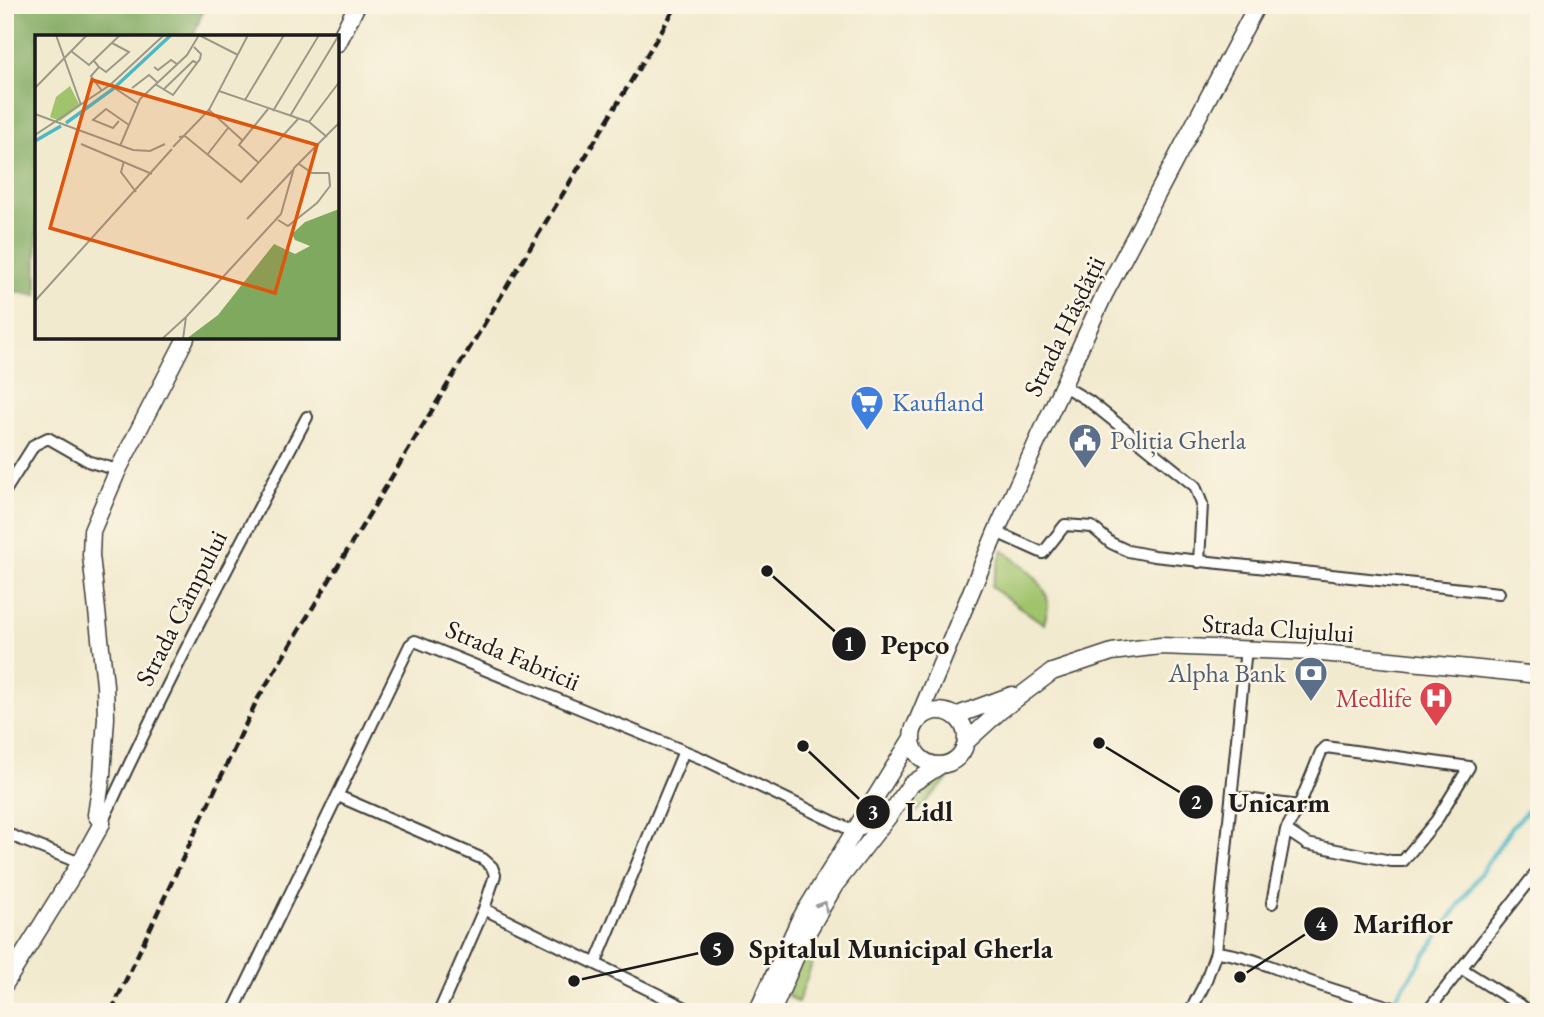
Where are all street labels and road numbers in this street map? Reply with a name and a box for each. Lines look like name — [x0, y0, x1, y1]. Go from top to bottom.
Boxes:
street label: Strada Hășdății — [1015, 250, 1113, 402]
street label: Strada Câmpului — [127, 524, 235, 692]
street label: Strada Clujului — [1201, 606, 1355, 650]
street label: Strada Fabricii — [441, 611, 585, 699]

